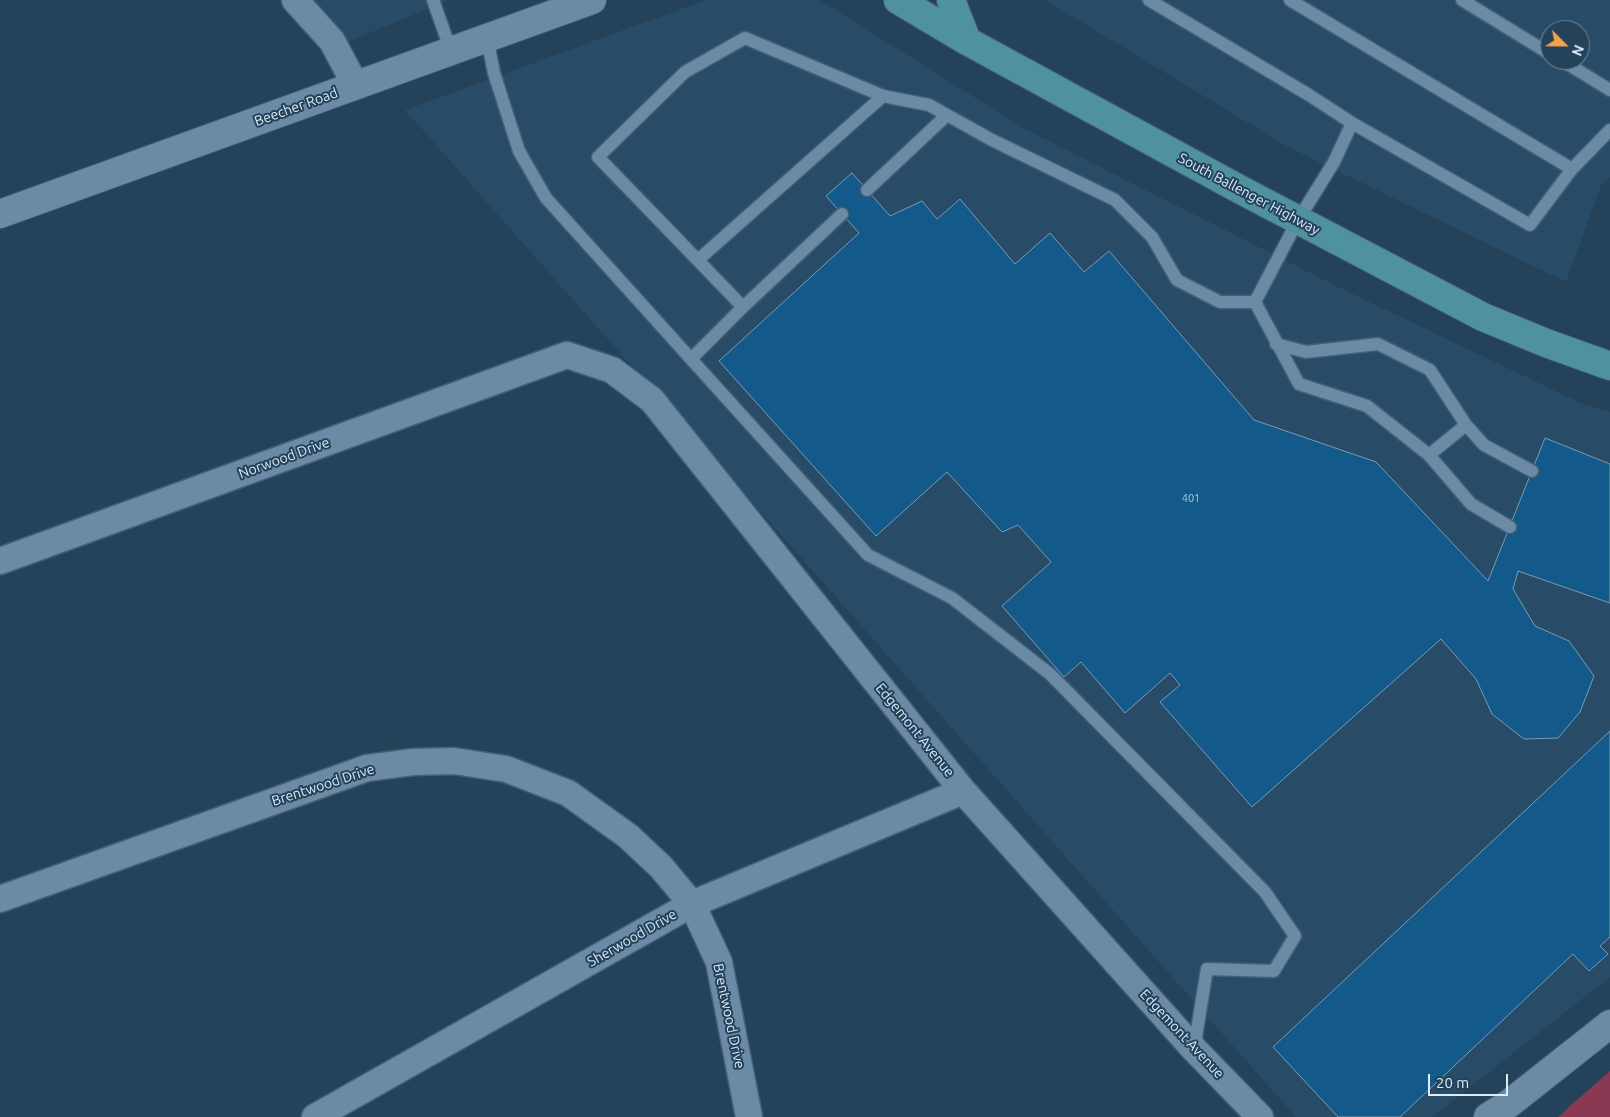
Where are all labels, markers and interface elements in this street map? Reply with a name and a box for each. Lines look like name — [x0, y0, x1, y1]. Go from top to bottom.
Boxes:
north arrow — [1540, 20, 1590, 70]
text: N — [1568, 43, 1587, 58]
street label: Beecher Road — [252, 84, 340, 130]
street label: South Ballenger Highway — [1175, 150, 1323, 238]
street label: Norwood Drive — [236, 434, 332, 482]
house number: 401 — [1182, 491, 1200, 505]
street label: Edgemont Avenue — [872, 680, 958, 780]
street label: Brentwood Drive — [269, 760, 377, 810]
street label: Sherwood Drive — [584, 906, 680, 970]
street label: Brentwood Drive — [710, 962, 748, 1070]
street label: Edgemont Avenue — [1136, 986, 1228, 1082]
scale bar — [1430, 1064, 1510, 1096]
text: 20 m — [1436, 1074, 1469, 1091]

